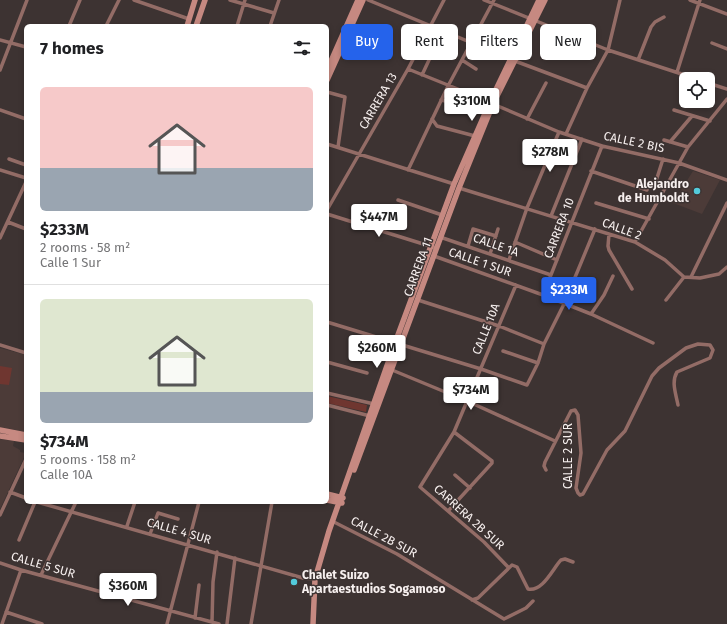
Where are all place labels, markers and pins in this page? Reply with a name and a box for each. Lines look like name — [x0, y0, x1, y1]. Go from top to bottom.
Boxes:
pin: $310M — [444, 88, 500, 122]
pin: $278M — [522, 139, 578, 173]
place label: Alejandro de Humboldt — [618, 177, 689, 205]
marker: Alejandro de Humboldt — [692, 186, 702, 196]
pin: $447M — [351, 204, 407, 238]
pin: $233M — [541, 277, 597, 311]
pin: $260M — [349, 335, 405, 369]
pin: $734M — [443, 377, 499, 411]
place label: Chalet Suizo Apartaestudios Sogamoso — [301, 568, 445, 596]
pin: $360M — [100, 573, 156, 607]
marker: Chalet Suizo Apartaestudios Sogamoso — [289, 577, 299, 587]

